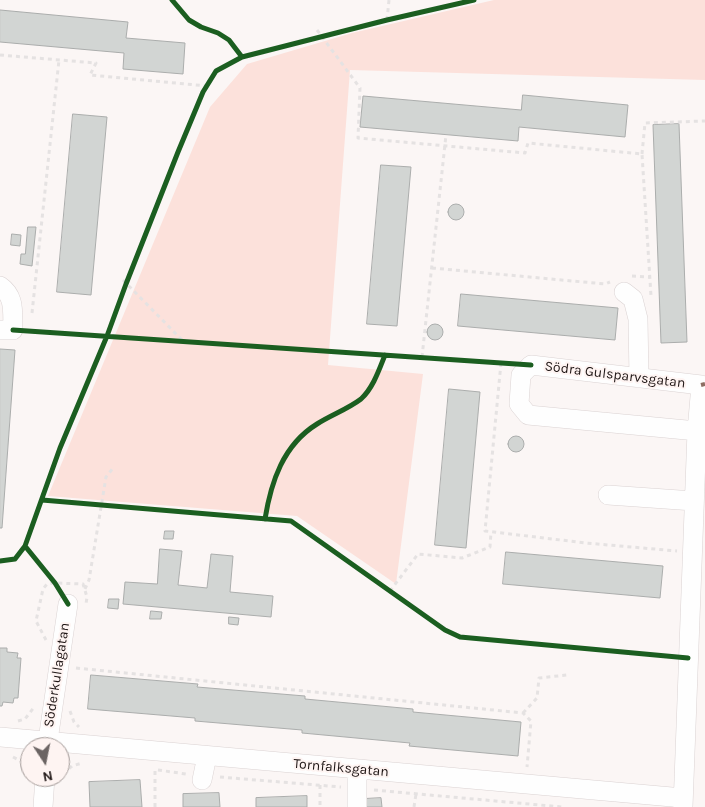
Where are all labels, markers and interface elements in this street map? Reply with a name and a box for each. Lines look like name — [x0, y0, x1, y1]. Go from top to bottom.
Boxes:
street label: Södra Gulsparvsgatan — [544, 358, 686, 392]
street label: Söderkullagatan — [40, 622, 74, 728]
north arrow — [20, 737, 70, 787]
street label: Tornfalksgatan — [293, 755, 389, 781]
text: N — [41, 767, 54, 786]

